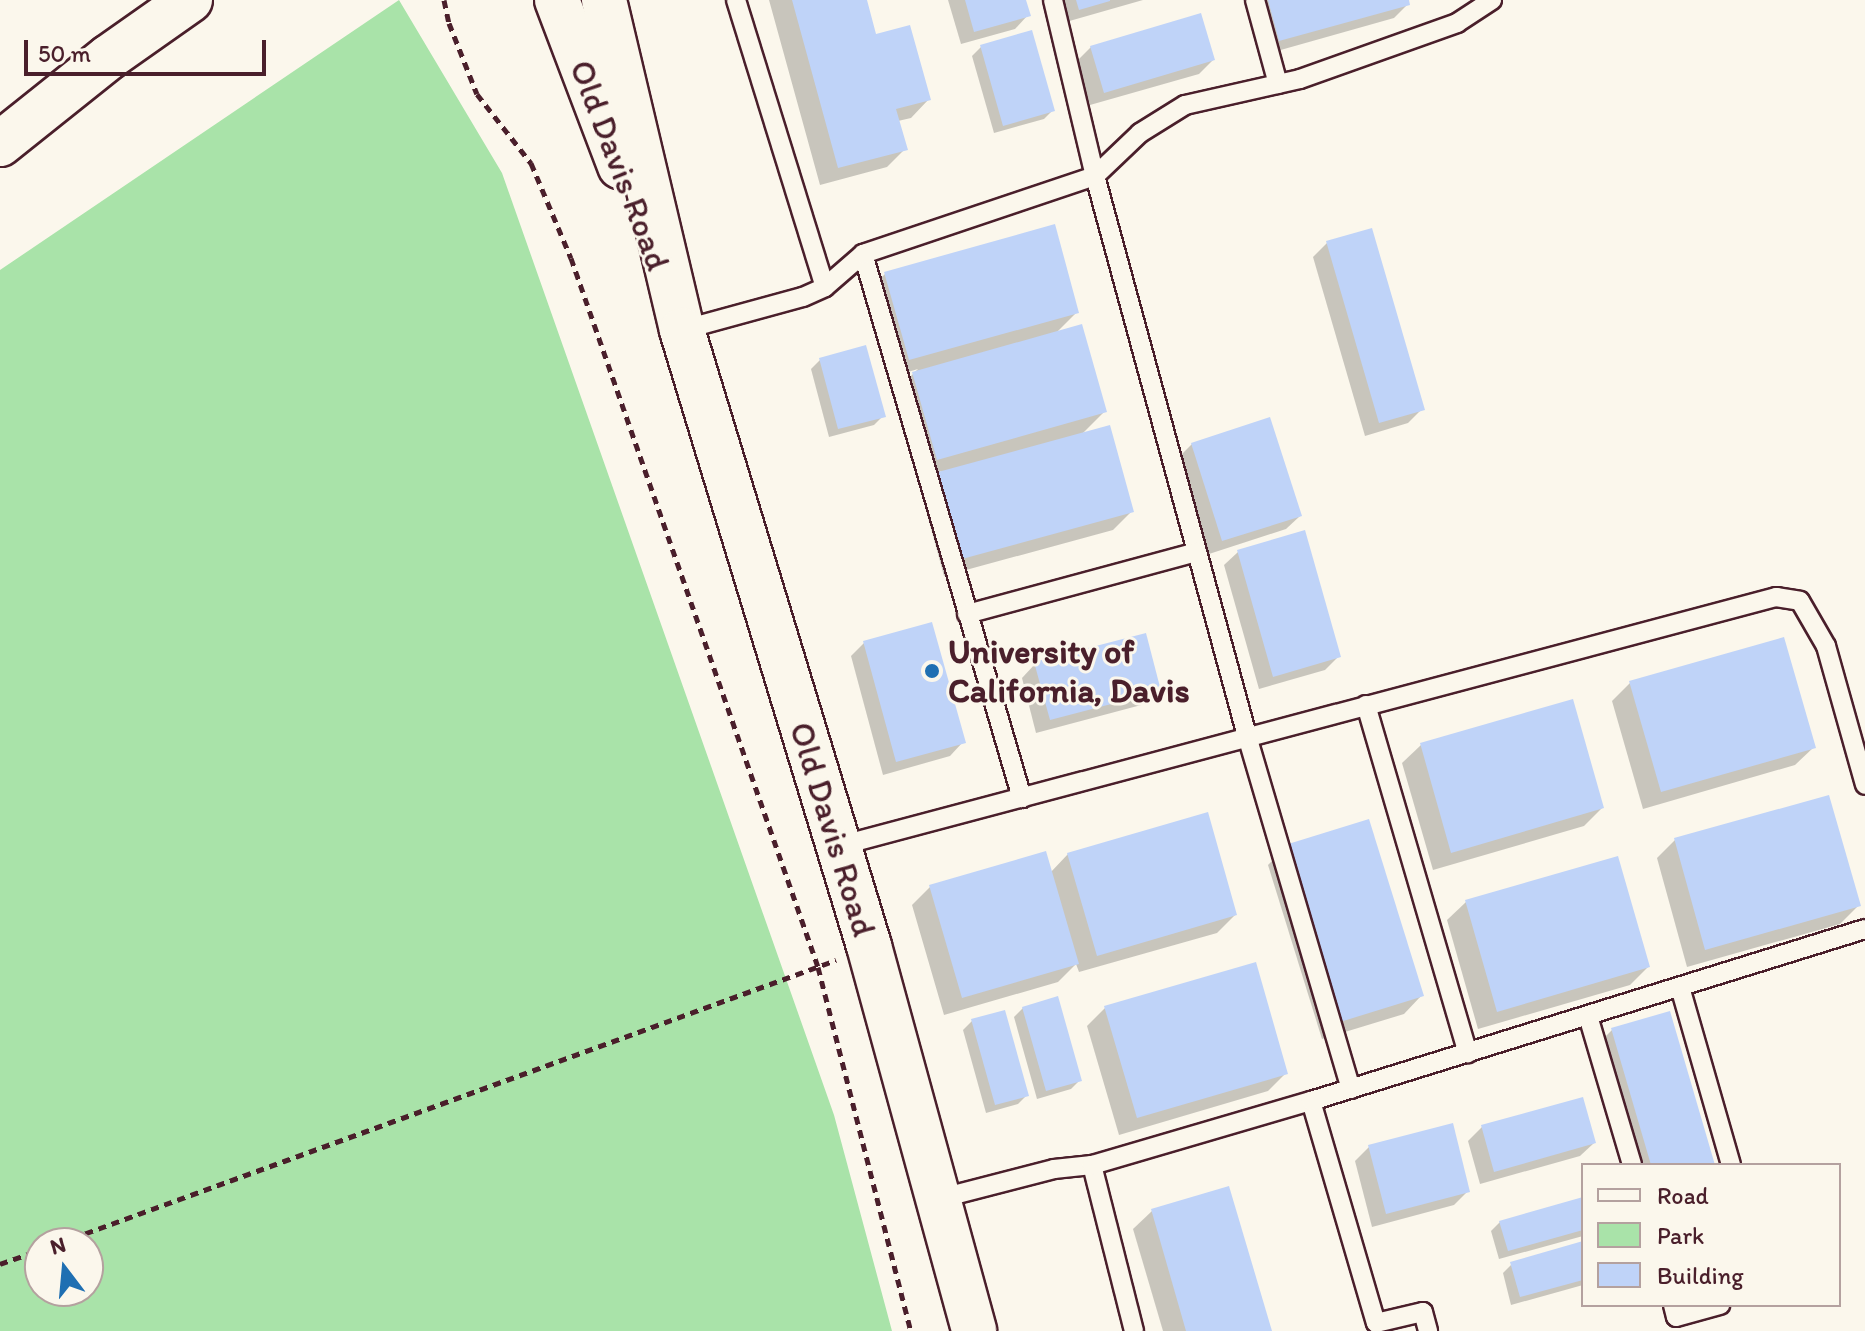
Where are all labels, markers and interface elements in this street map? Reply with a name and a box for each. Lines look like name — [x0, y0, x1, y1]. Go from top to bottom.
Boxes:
scale bar — [28, 24, 270, 74]
text: 50 m — [38, 39, 91, 68]
street label: Old Davis Road — [561, 55, 679, 275]
place label: University of California, Davis — [948, 631, 1189, 710]
marker: University of California, Davis — [923, 662, 941, 680]
street label: Old Davis Road — [781, 718, 885, 940]
legend — [1581, 1163, 1841, 1307]
text: Road — [1657, 1181, 1709, 1210]
text: Park — [1657, 1221, 1704, 1250]
north arrow — [24, 1227, 104, 1307]
text: N — [47, 1230, 69, 1260]
text: Building — [1657, 1261, 1744, 1290]

